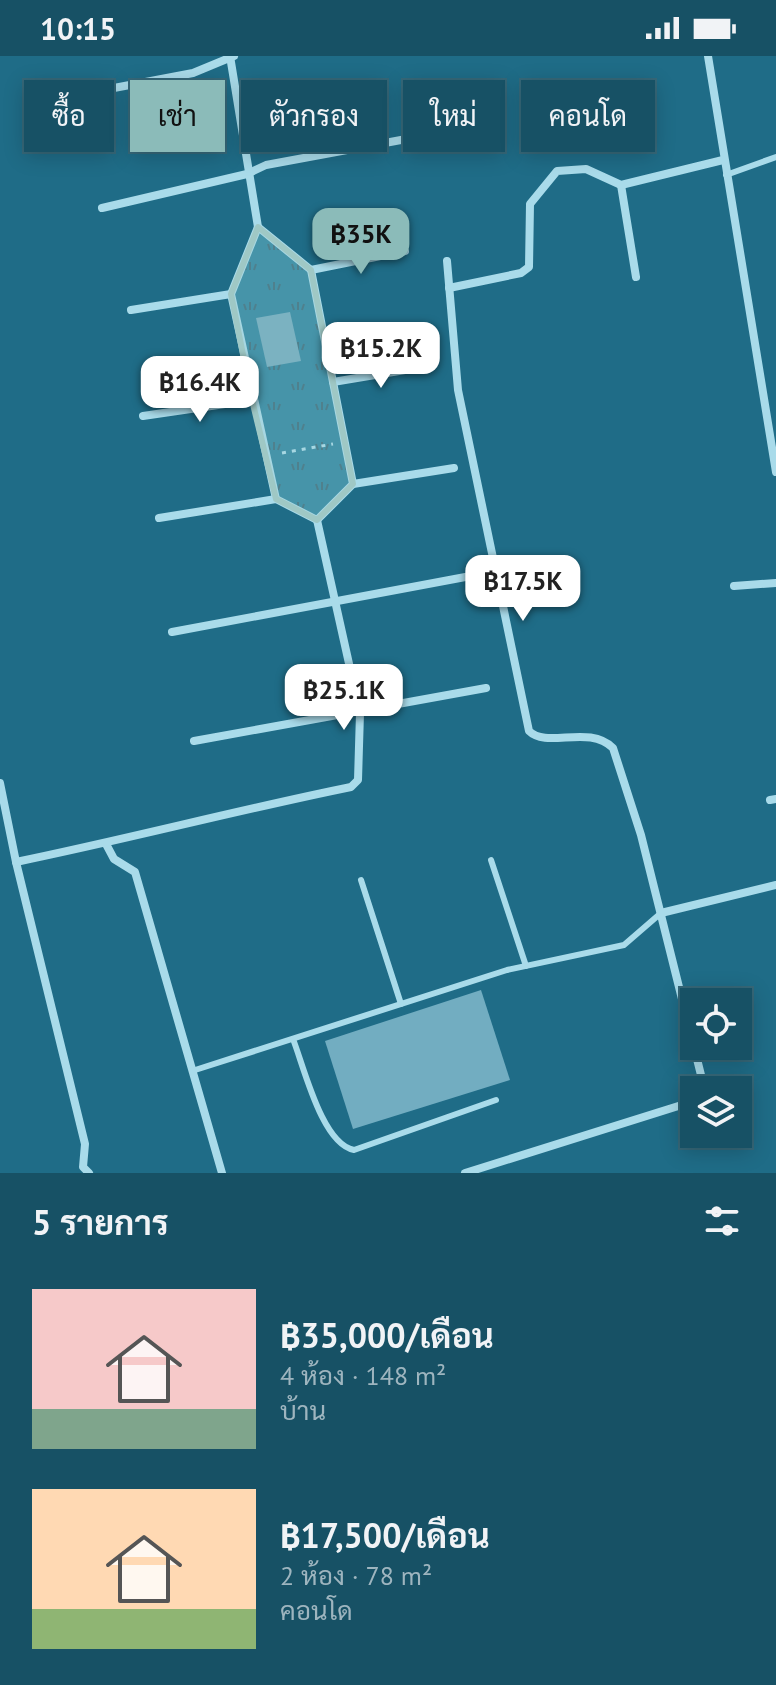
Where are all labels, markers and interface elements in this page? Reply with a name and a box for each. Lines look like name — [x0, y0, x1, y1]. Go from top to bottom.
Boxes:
text: 10:15 — [40, 9, 116, 48]
chip: ซื้อ — [24, 80, 114, 152]
chip: เช่า — [130, 80, 225, 152]
chip: ตัวกรอง — [241, 80, 387, 152]
chip: ใหม่ — [403, 80, 505, 152]
chip: คอนโด — [521, 80, 655, 152]
pin: ฿35K — [314, 208, 408, 276]
text: ฿35K — [330, 217, 392, 250]
pin: ฿15.2K — [316, 322, 446, 390]
text: ฿15.2K — [340, 331, 422, 364]
pin: ฿16.4K — [135, 356, 265, 424]
text: ฿16.4K — [159, 365, 241, 398]
pin: ฿17.5K — [458, 555, 588, 623]
text: ฿17.5K — [483, 564, 563, 597]
pin: ฿25.1K — [279, 664, 409, 732]
text: ฿25.1K — [303, 673, 385, 706]
map controls — [680, 988, 752, 1148]
button: locate — [680, 988, 752, 1060]
button: layers — [680, 1076, 752, 1148]
icon: filters — [700, 1199, 744, 1243]
text: 5 รายการ — [32, 1200, 169, 1244]
text: ฿35,000/เดือน — [280, 1313, 494, 1357]
icon: home — [96, 1321, 192, 1417]
text: 4 ห้อง · 148 m² — [280, 1359, 446, 1392]
text: บ้าน — [280, 1394, 326, 1427]
text: ฿17,500/เดือน — [280, 1513, 490, 1557]
icon: home — [96, 1521, 192, 1617]
text: 2 ห้อง · 78 m² — [280, 1559, 432, 1592]
text: คอนโด — [280, 1594, 353, 1627]

